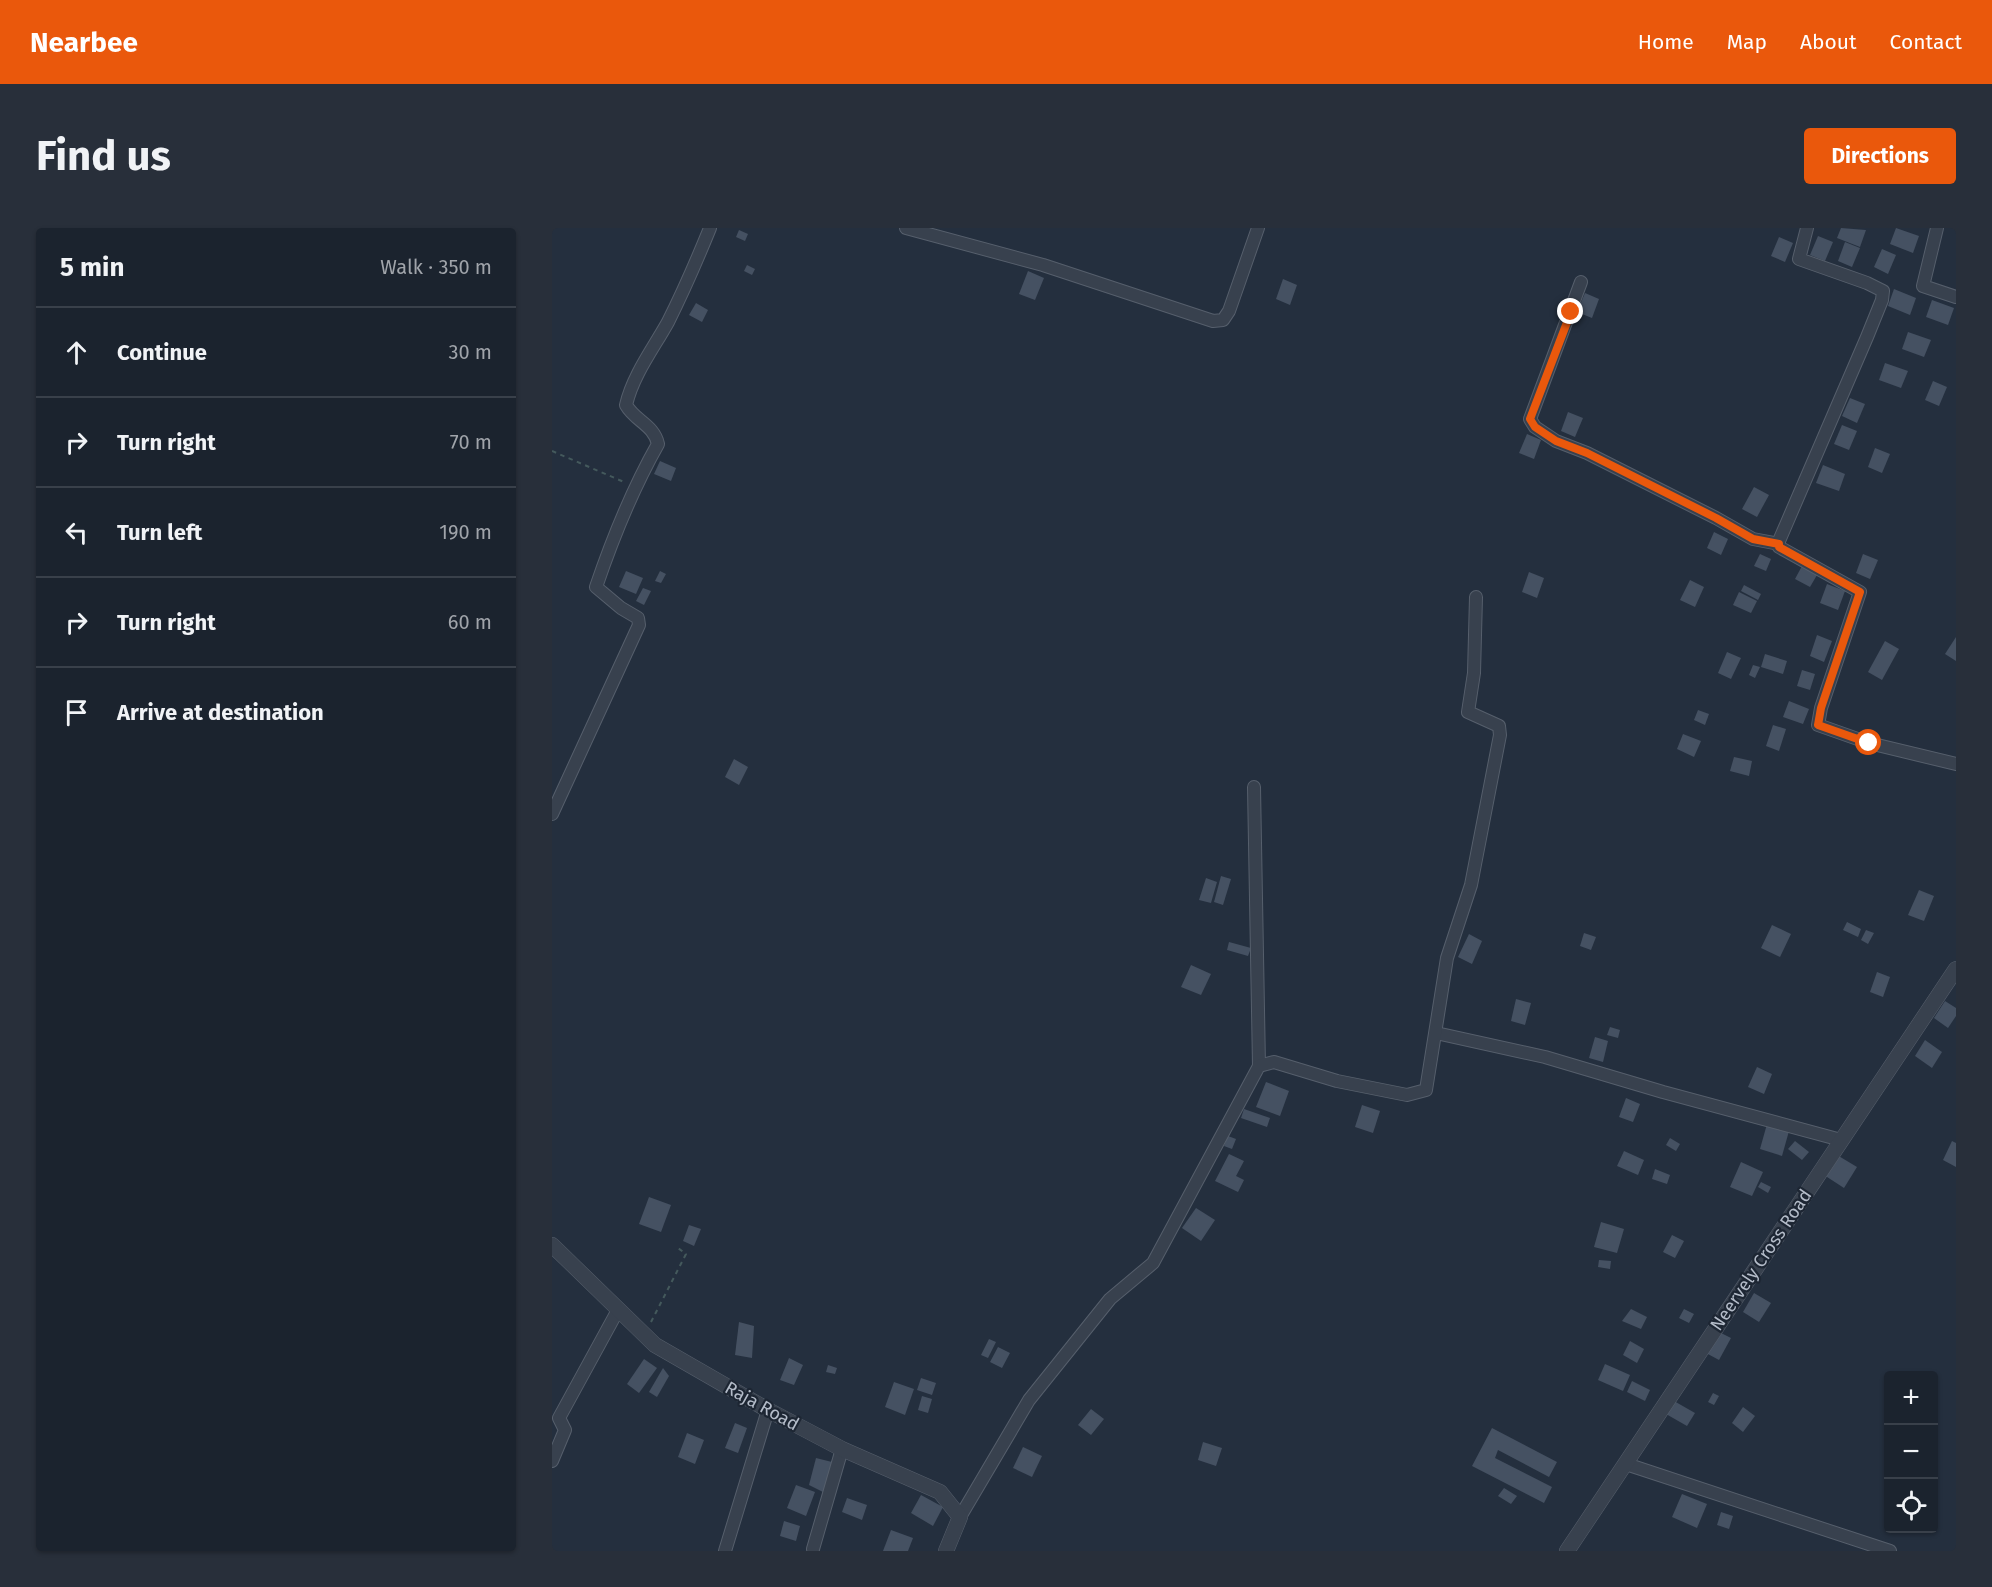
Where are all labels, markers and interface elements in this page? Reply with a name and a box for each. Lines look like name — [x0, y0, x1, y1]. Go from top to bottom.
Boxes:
text: Nearbee — [30, 26, 138, 59]
text: Home — [1638, 29, 1694, 55]
text: Map — [1727, 29, 1767, 55]
text: About — [1800, 29, 1857, 55]
text: Contact — [1890, 29, 1962, 55]
button: Directions — [1804, 128, 1956, 184]
text: Find us — [36, 131, 171, 181]
text: 5 min — [60, 252, 124, 283]
text: Walk · 350 m — [380, 255, 492, 279]
route end — [1557, 298, 1583, 324]
icon: ahead — [60, 336, 93, 369]
text: Continue — [117, 339, 207, 366]
text: 30 m — [448, 340, 492, 364]
icon: right — [60, 426, 93, 459]
text: Turn right — [117, 429, 216, 456]
text: 70 m — [450, 430, 492, 454]
icon: left — [60, 516, 93, 549]
text: Turn left — [117, 519, 202, 546]
text: 190 m — [439, 520, 492, 544]
icon: right — [60, 606, 93, 639]
text: Turn right — [117, 609, 216, 636]
text: 60 m — [448, 610, 492, 634]
icon: arrive — [60, 696, 93, 729]
text: Arrive at destination — [117, 699, 324, 726]
route start — [1855, 729, 1881, 755]
street label: Neervely Cross Road — [1706, 1185, 1816, 1335]
map controls — [1884, 1371, 1938, 1533]
button: + — [1884, 1371, 1938, 1425]
street label: Raja Road — [721, 1377, 803, 1435]
button: − — [1884, 1425, 1938, 1479]
button: locate — [1884, 1479, 1938, 1533]

